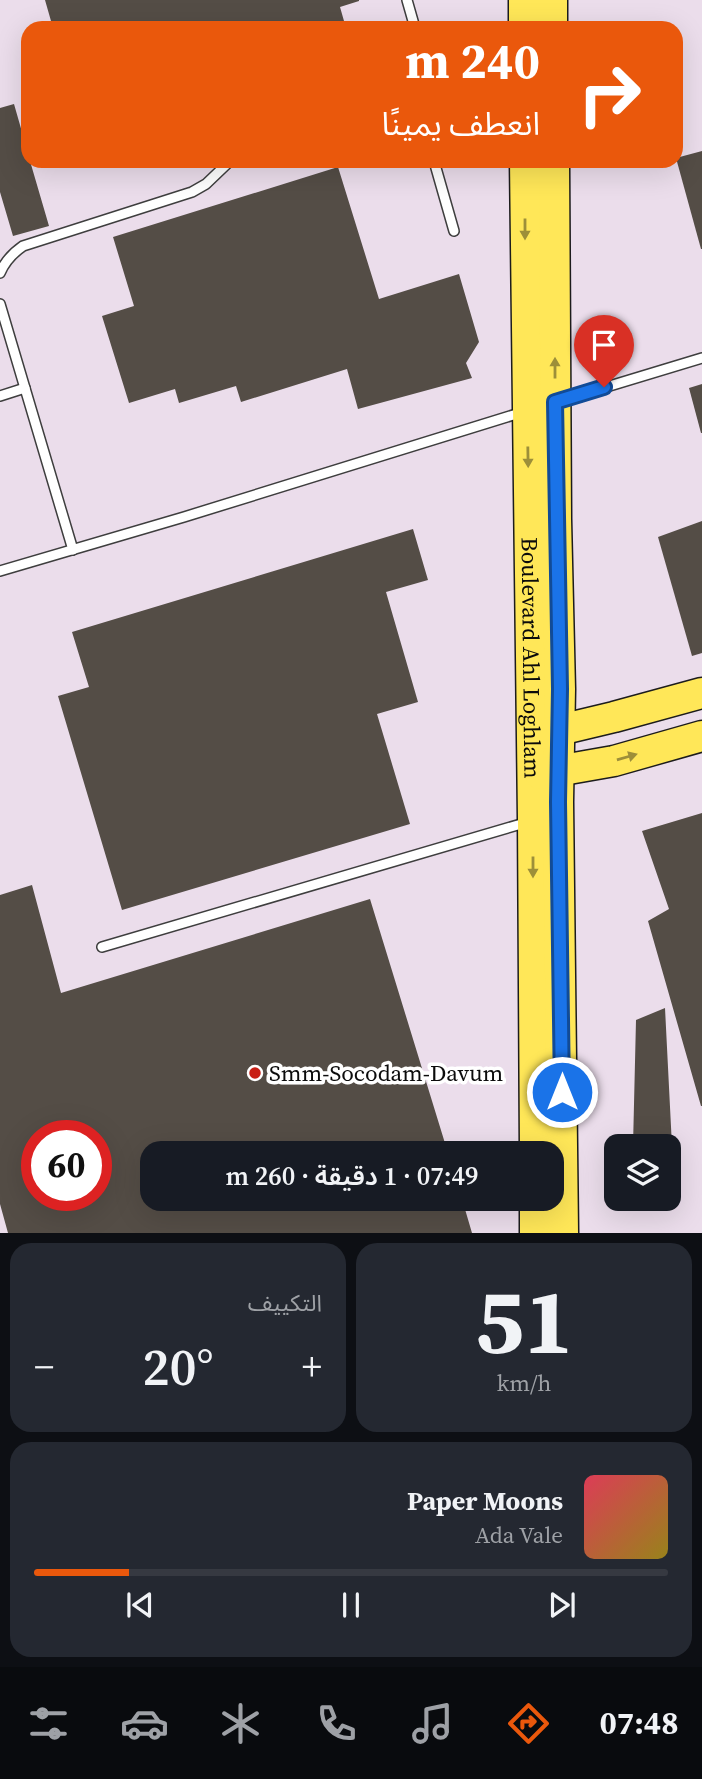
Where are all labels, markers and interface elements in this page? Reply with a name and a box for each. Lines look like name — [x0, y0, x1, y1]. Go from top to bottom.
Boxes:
text: 240 m — [405, 27, 540, 94]
icon: right — [564, 49, 655, 140]
text: انعطف يمينًا — [382, 102, 540, 146]
one-way arrow — [520, 218, 531, 240]
pin — [574, 315, 634, 387]
icon: arrive — [585, 326, 623, 364]
one-way arrow — [549, 357, 561, 379]
one-way arrow — [522, 446, 534, 468]
street label: Boulevard Ahl Loghlam — [514, 537, 549, 779]
one-way arrow — [616, 752, 637, 762]
one-way arrow — [527, 857, 539, 879]
position arrow — [525, 1055, 599, 1129]
place label: Smm-Socodam-Davum — [269, 1057, 504, 1089]
marker: Smm-Socodam-Davum — [247, 1065, 263, 1081]
speed limit sign: 60 — [21, 1120, 112, 1211]
map controls — [604, 1134, 681, 1211]
button: layers — [604, 1134, 681, 1211]
text: 07:49 · 1 دقيقة · 260 m — [225, 1158, 479, 1194]
text: 51 — [475, 1259, 573, 1383]
text: التكييف — [248, 1287, 322, 1319]
text: 20° — [142, 1331, 214, 1402]
text: − — [34, 1341, 54, 1393]
text: + — [302, 1341, 322, 1393]
text: km/h — [497, 1367, 551, 1399]
text: Paper Moons — [407, 1483, 563, 1519]
text: Ada Vale — [475, 1519, 563, 1551]
icon: previous — [121, 1586, 159, 1624]
icon: pause — [332, 1586, 370, 1624]
icon: next — [543, 1586, 581, 1624]
icon: filters — [24, 1699, 73, 1748]
icon: car — [120, 1699, 169, 1748]
icon: climate — [216, 1699, 265, 1748]
icon: phone — [312, 1699, 361, 1748]
icon: music — [408, 1699, 457, 1748]
icon: directions — [504, 1699, 553, 1748]
text: 07:48 — [600, 1701, 679, 1745]

